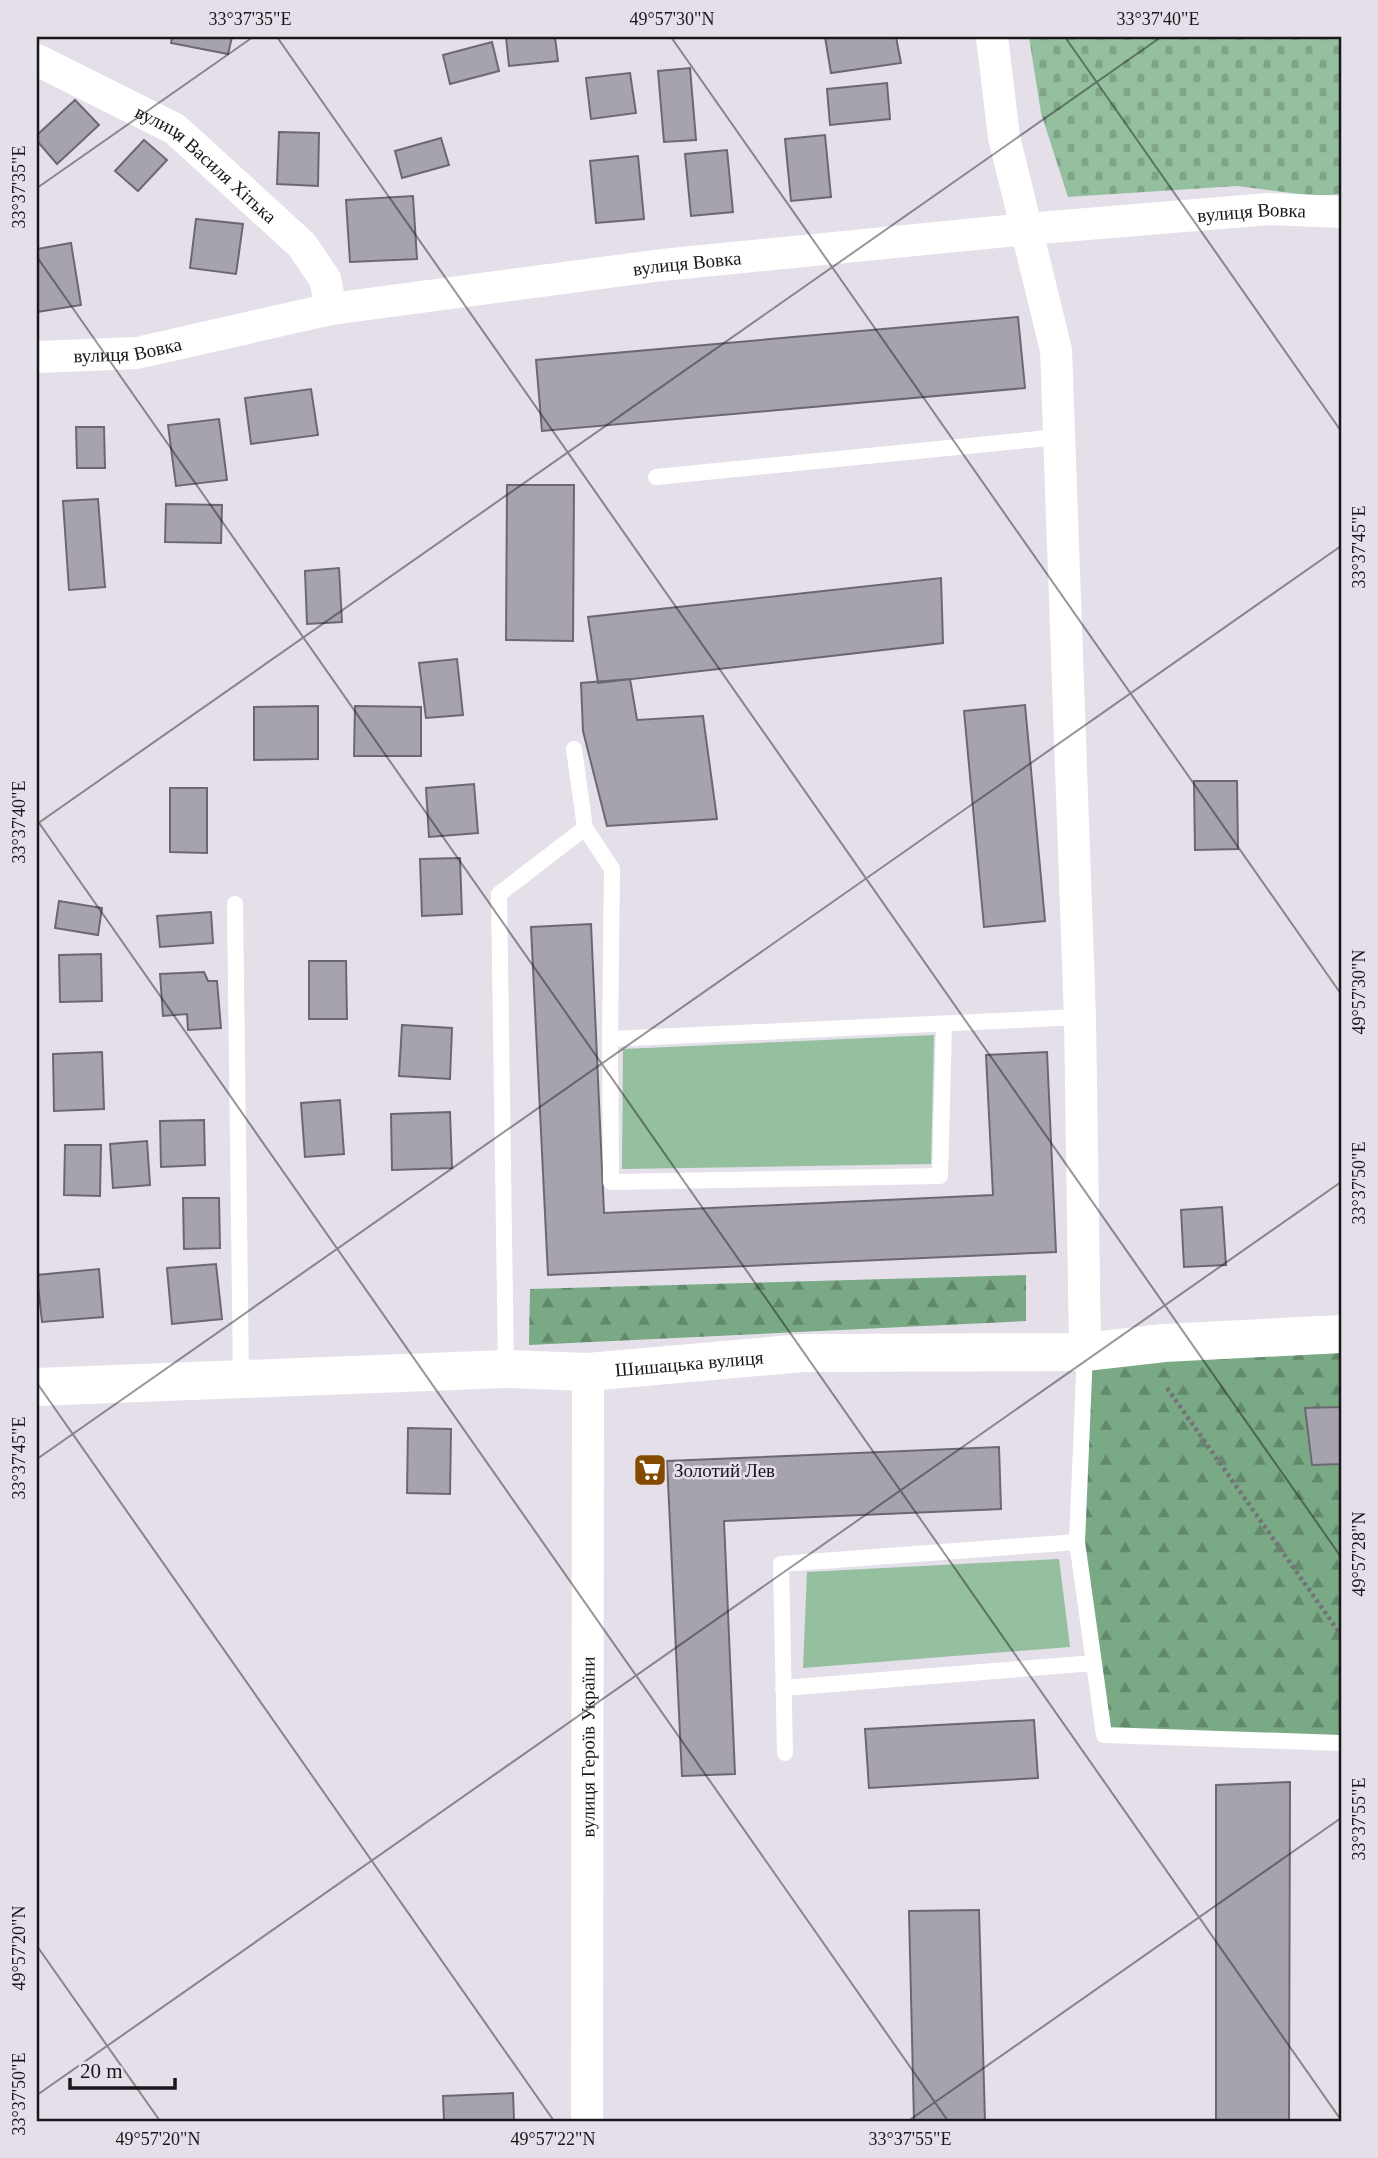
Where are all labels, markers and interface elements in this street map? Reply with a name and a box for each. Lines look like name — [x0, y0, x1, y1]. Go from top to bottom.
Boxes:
text: 33°37'35"E — [209, 9, 291, 29]
text: 49°57'30"N — [630, 9, 714, 29]
text: 33°37'40"E — [1117, 9, 1199, 29]
street label: вулиця Василя Хітька — [132, 101, 281, 228]
text: 33°37'35"E — [9, 146, 29, 228]
street label: вулиця Вовка — [1196, 199, 1307, 226]
street label: вулиця Вовка — [632, 247, 743, 280]
street label: вулиця Вовка — [73, 333, 184, 367]
text: 33°37'45"E — [1349, 506, 1369, 588]
text: 33°37'40"E — [9, 781, 29, 863]
text: 49°57'30"N — [1349, 950, 1369, 1034]
text: 33°37'50"E — [1349, 1142, 1369, 1224]
street label: Шишацька вулиця — [614, 1347, 765, 1381]
text: 33°37'45"E — [9, 1417, 29, 1499]
supermarket icon: Золотий Лев — [631, 1451, 669, 1489]
place label: Золотий Лев — [674, 1460, 775, 1481]
text: 49°57'28"N — [1349, 1512, 1369, 1596]
street label: вулиця Героїв України — [577, 1657, 599, 1837]
text: 33°37'55"E — [1349, 1778, 1369, 1860]
text: 49°57'20"N — [9, 1906, 29, 1990]
scale bar — [70, 2046, 175, 2090]
text: 33°37'50"E — [9, 2053, 29, 2135]
text: 20 m — [80, 2059, 123, 2083]
text: 49°57'20"N — [116, 2129, 200, 2149]
text: 49°57'22"N — [511, 2129, 595, 2149]
text: 33°37'55"E — [869, 2129, 951, 2149]

